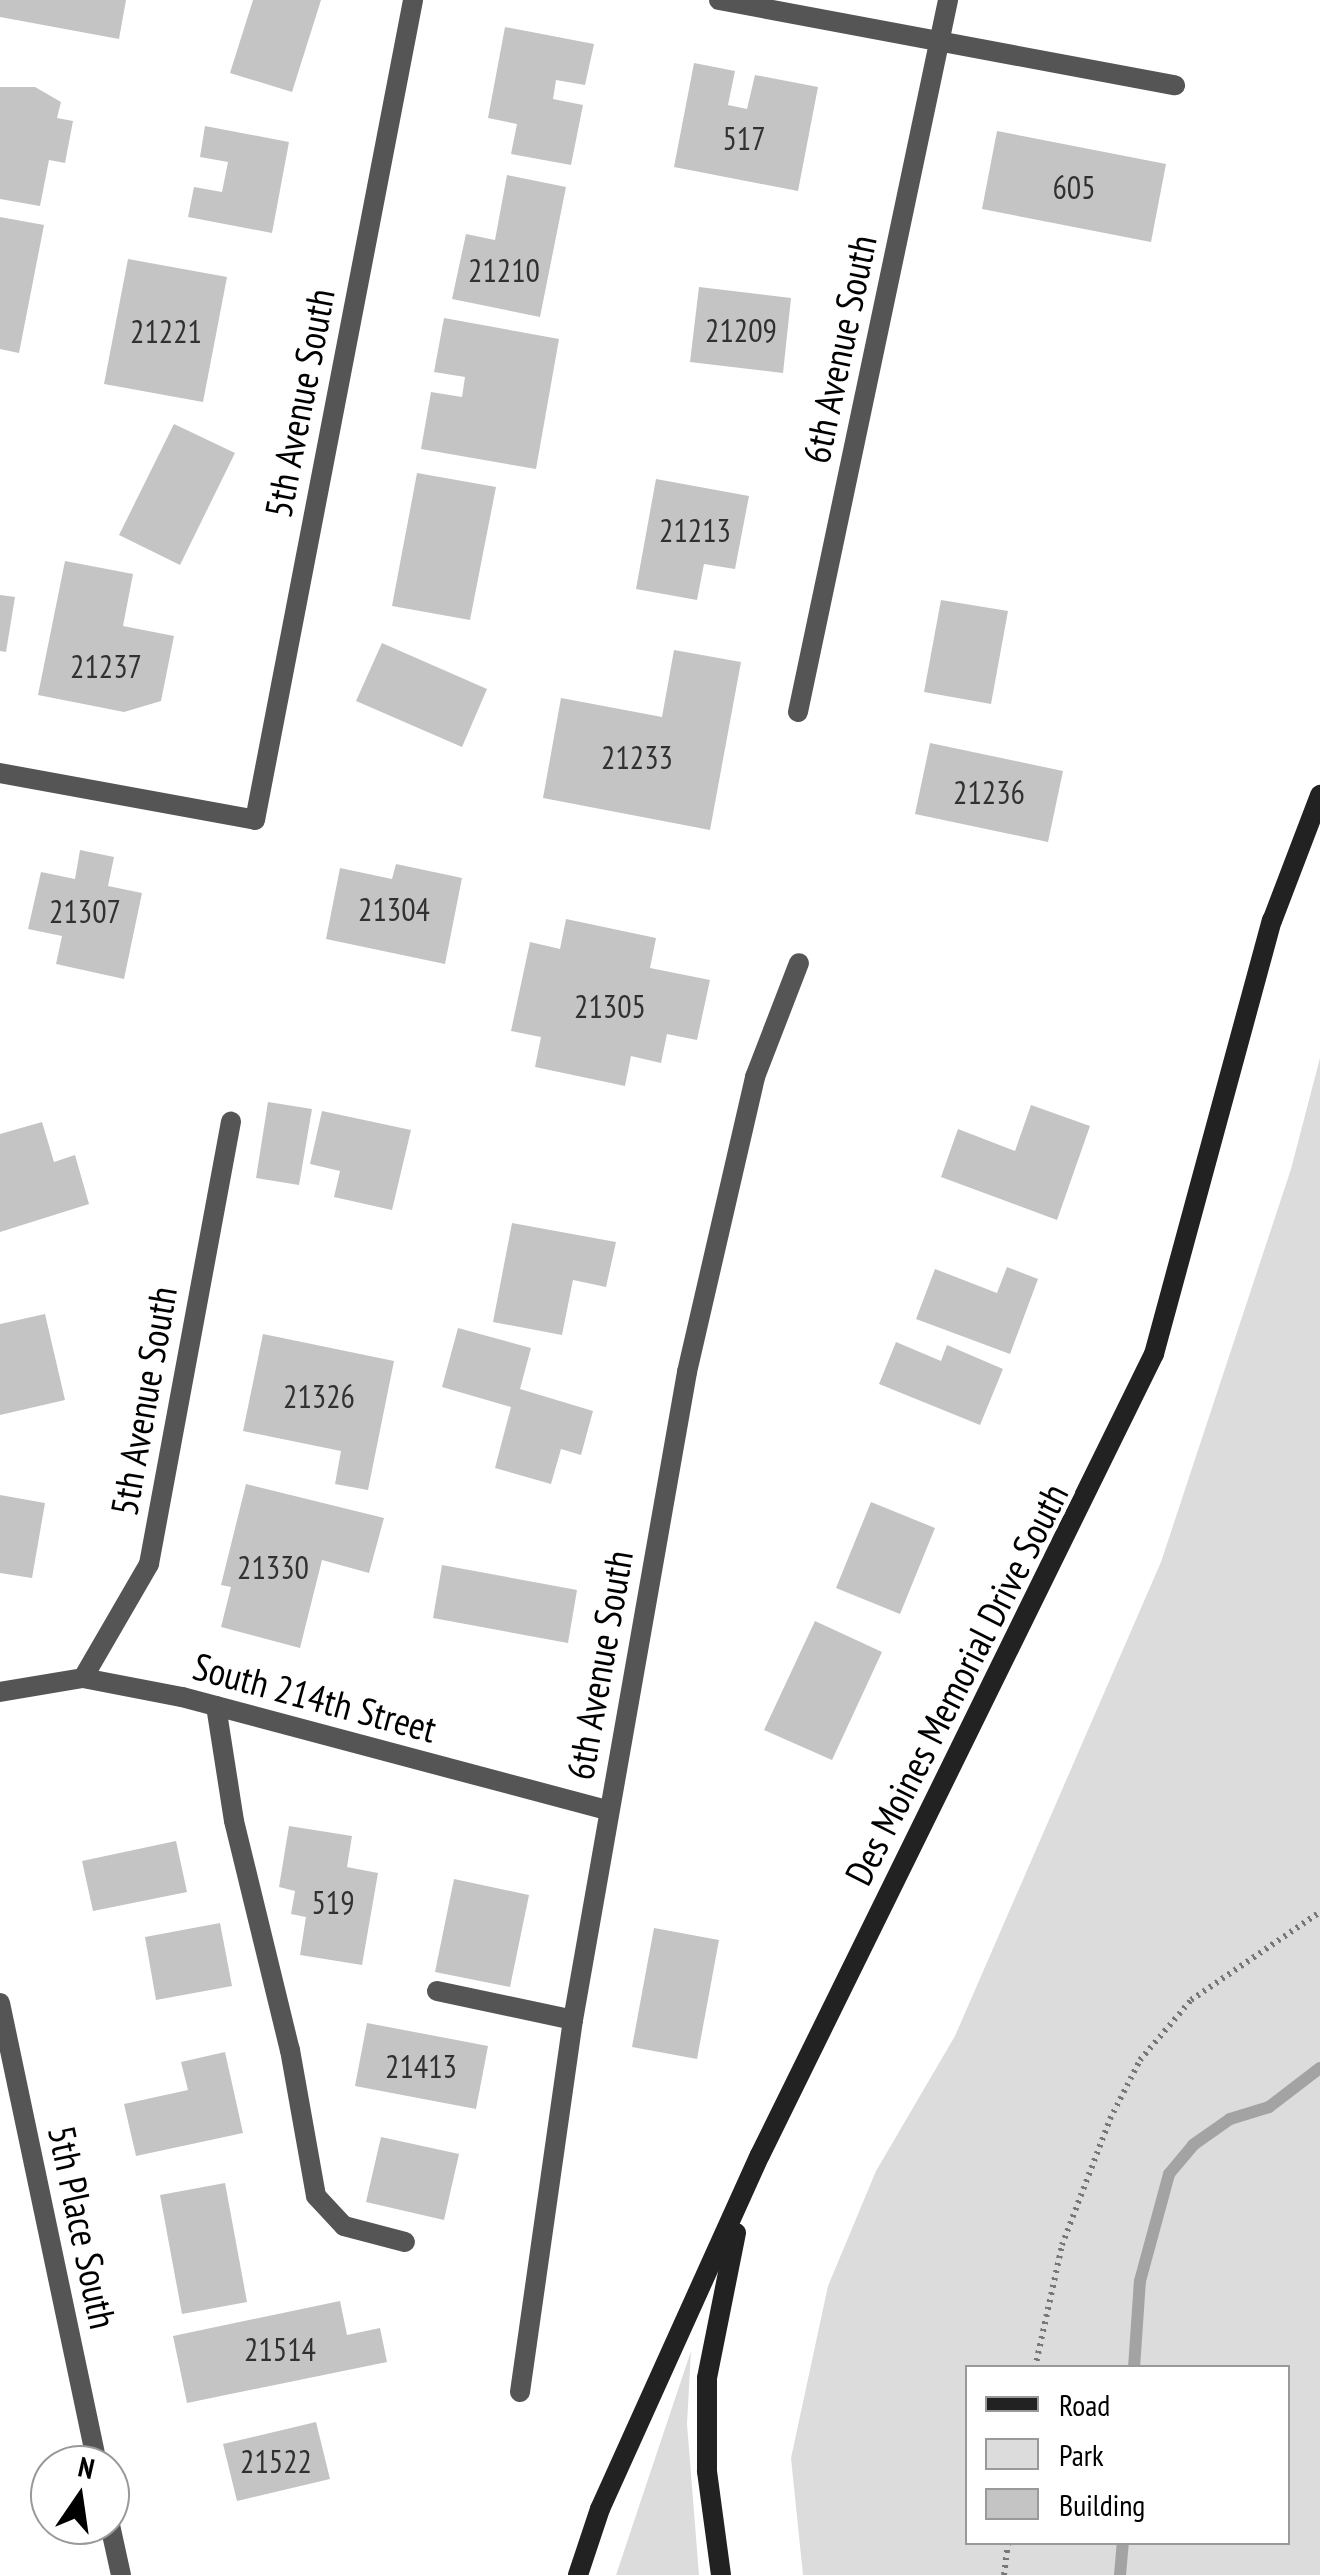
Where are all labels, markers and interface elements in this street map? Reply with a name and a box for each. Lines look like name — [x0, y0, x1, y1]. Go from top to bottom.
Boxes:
house number: 517 — [722, 119, 766, 157]
house number: 605 — [1052, 168, 1096, 206]
street label: 6th Avenue South — [792, 230, 886, 468]
house number: 21210 — [468, 251, 540, 289]
street label: 5th Avenue South — [254, 284, 344, 522]
house number: 21209 — [705, 311, 777, 349]
house number: 21221 — [130, 312, 202, 350]
house number: 21213 — [659, 511, 731, 549]
house number: 21237 — [70, 647, 142, 685]
house number: 21233 — [601, 738, 673, 776]
house number: 21236 — [953, 773, 1025, 811]
house number: 21304 — [358, 890, 430, 928]
house number: 21307 — [49, 892, 121, 930]
house number: 21305 — [574, 987, 646, 1025]
street label: 5th Avenue South — [100, 1282, 186, 1520]
house number: 21326 — [283, 1377, 355, 1415]
street label: Des Moines Memorial Drive South — [835, 1476, 1077, 1892]
street label: 6th Avenue South — [556, 1546, 642, 1784]
house number: 21330 — [237, 1548, 309, 1586]
street label: South 214th Street — [189, 1643, 441, 1751]
house number: 519 — [311, 1883, 355, 1921]
house number: 21413 — [385, 2047, 457, 2085]
street label: 5th Place South — [39, 2121, 127, 2333]
house number: 21514 — [244, 2330, 316, 2368]
legend — [965, 2365, 1290, 2545]
text: Road — [1059, 2385, 1110, 2424]
text: Park — [1059, 2435, 1104, 2474]
house number: 21522 — [240, 2442, 312, 2480]
north arrow — [30, 2445, 130, 2545]
text: N — [75, 2448, 98, 2487]
text: Building — [1059, 2485, 1145, 2524]

